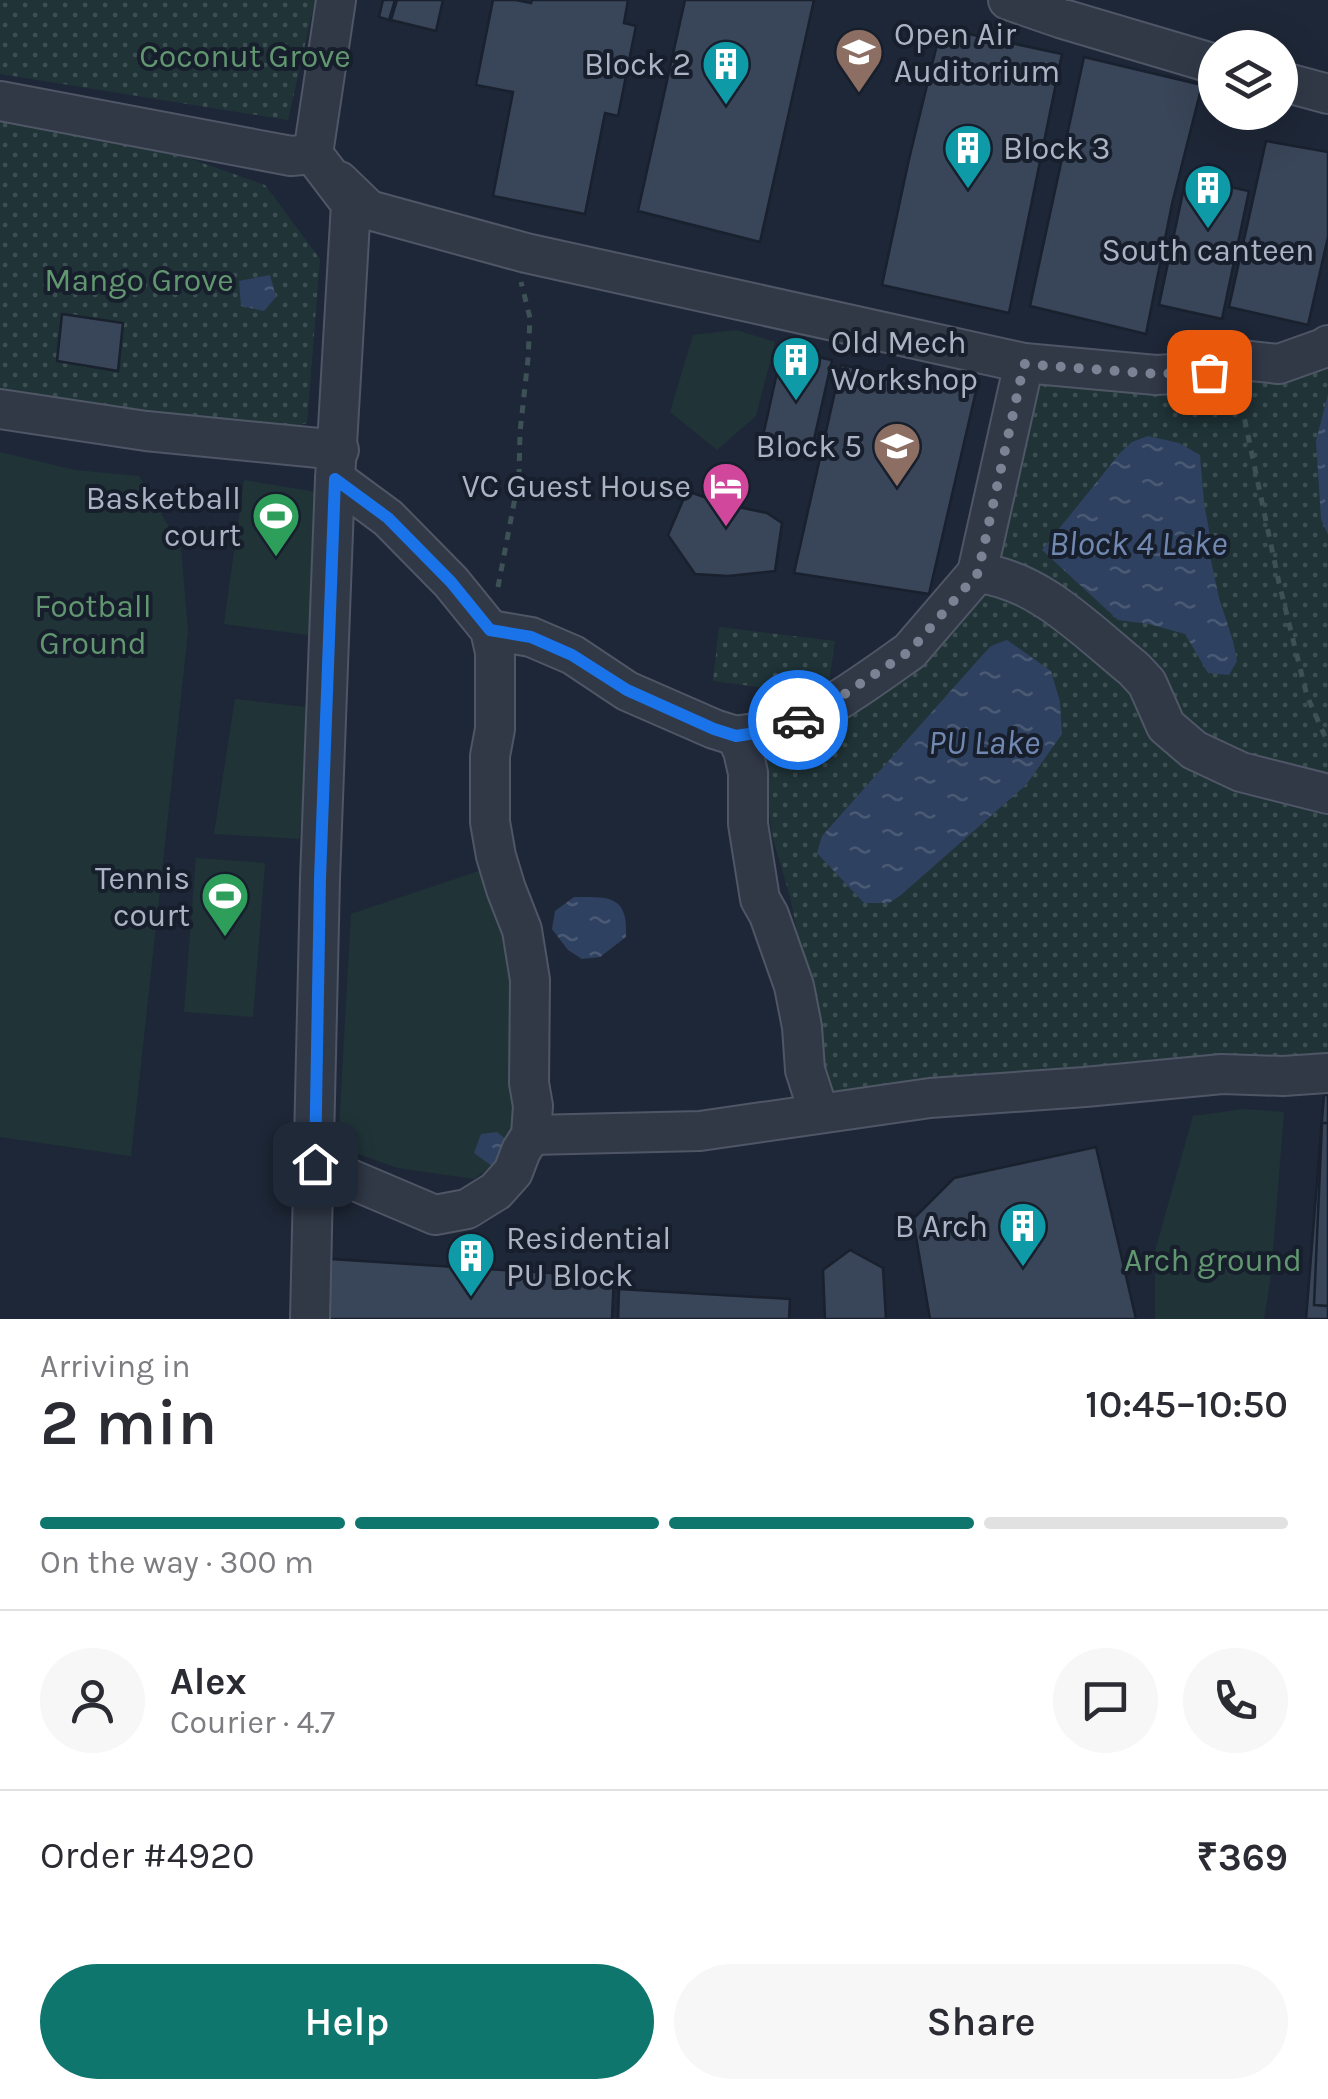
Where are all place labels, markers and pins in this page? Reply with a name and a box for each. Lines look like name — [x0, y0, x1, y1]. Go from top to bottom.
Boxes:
place label: Open Air Auditorium — [894, 16, 1060, 90]
school or university icon: Open Air Auditorium — [833, 26, 885, 94]
building icon: Block 2 — [700, 38, 752, 106]
place label: Block 2 — [584, 46, 691, 83]
building icon: Block 3 — [942, 122, 994, 190]
place label: Block 3 — [1003, 130, 1110, 167]
building icon: South canteen — [1182, 162, 1234, 230]
place label: South canteen — [1102, 232, 1314, 269]
place label: Old Mech Workshop — [831, 324, 978, 398]
pin — [1167, 330, 1252, 415]
building icon: Old Mech Workshop — [770, 334, 822, 402]
school or university icon: Block 5 — [871, 420, 923, 488]
place label: Block 5 — [755, 428, 862, 465]
hotel icon: VC Guest House — [700, 460, 752, 528]
place label: VC Guest House — [462, 468, 691, 505]
place label: Basketball court — [86, 480, 241, 554]
sports icon: Basketball court — [250, 490, 302, 558]
place label: Tennis court — [95, 860, 190, 934]
sports icon: Tennis court — [199, 870, 251, 938]
pin — [273, 1122, 358, 1207]
building icon: B Arch — [997, 1200, 1049, 1268]
place label: B Arch — [895, 1208, 988, 1245]
place label: Residential PU Block — [506, 1220, 671, 1294]
building icon: Residential PU Block — [445, 1230, 497, 1298]

